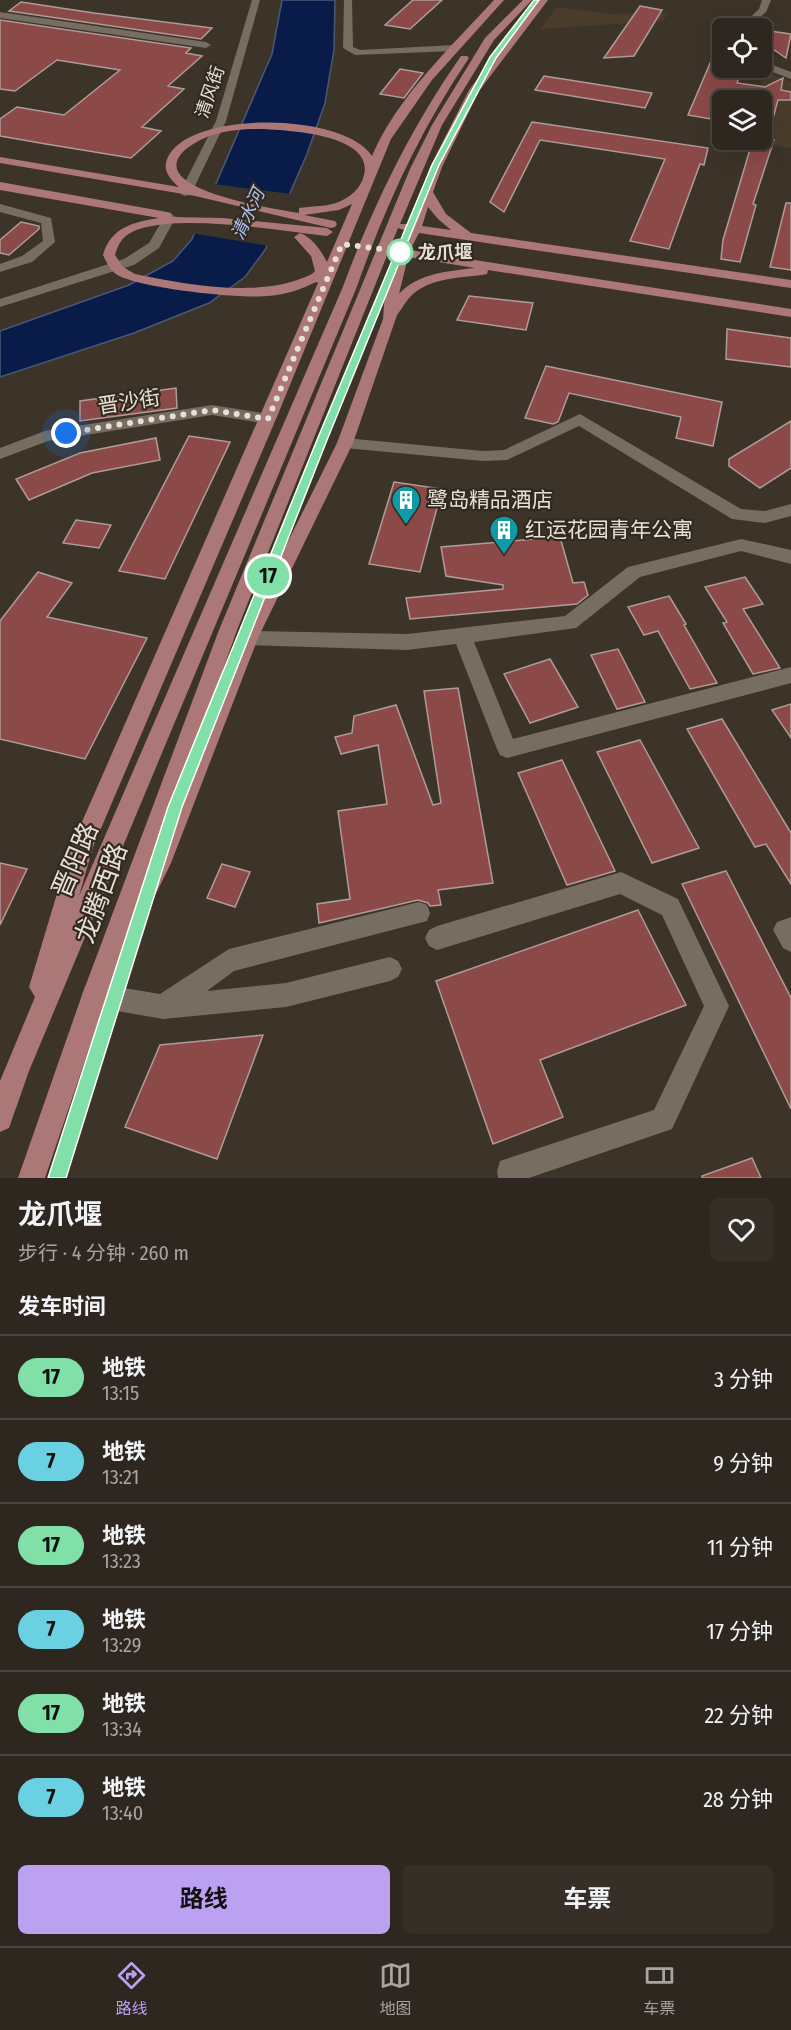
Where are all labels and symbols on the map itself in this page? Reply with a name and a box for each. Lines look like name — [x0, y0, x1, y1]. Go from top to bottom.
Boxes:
street label: 清风街 — [191, 63, 229, 121]
water label: 清水河 — [227, 182, 271, 243]
marker: 龙爪堰 — [387, 239, 413, 265]
place label: 龙爪堰 — [418, 241, 472, 263]
street label: 晋沙街 — [96, 384, 162, 420]
your location — [51, 418, 81, 448]
building icon: 鹭岛精品酒店 — [390, 484, 422, 526]
place label: 鹭岛精品酒店 — [427, 487, 553, 513]
building icon: 红运花园青年公寓 — [488, 514, 520, 556]
place label: 红运花园青年公寓 — [525, 517, 693, 543]
line badge: 17 — [241, 556, 295, 596]
street label: 晋阳路 — [46, 818, 105, 902]
street label: 龙腾西路 — [69, 839, 134, 947]

